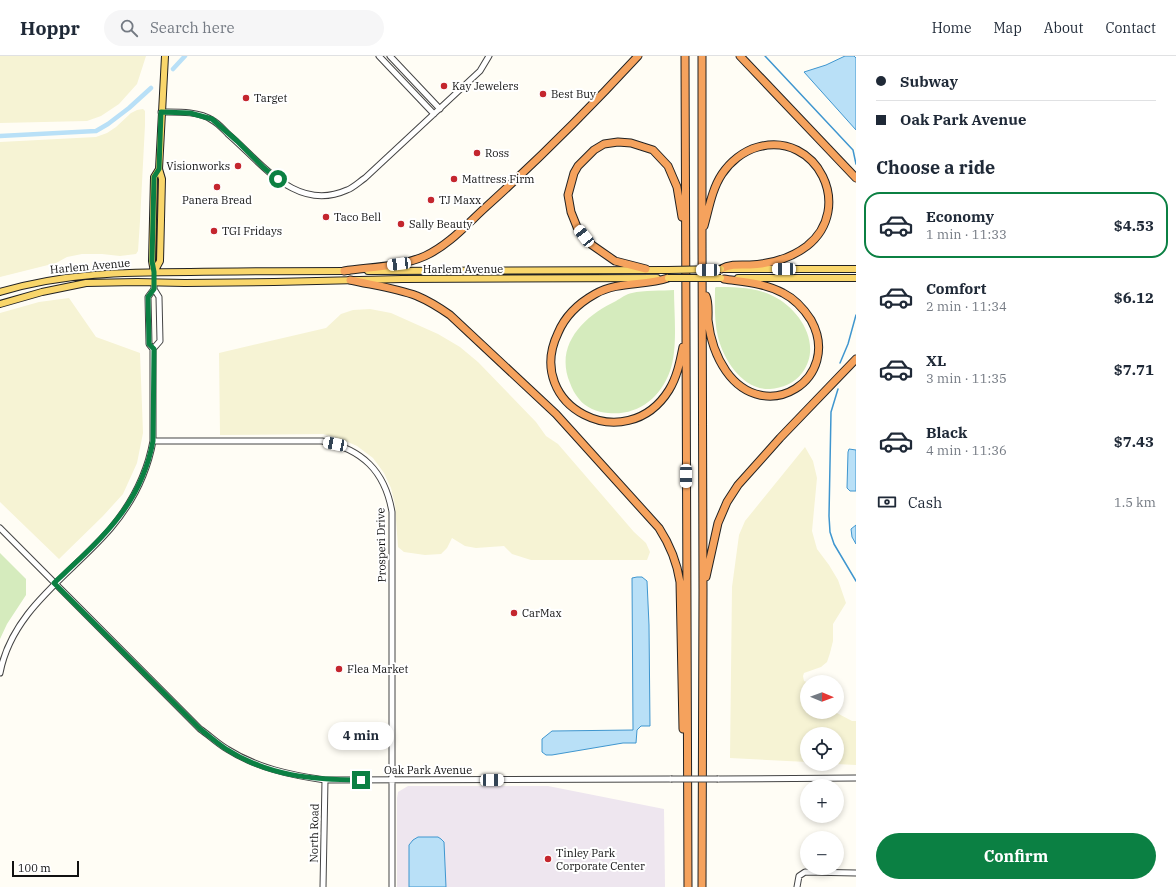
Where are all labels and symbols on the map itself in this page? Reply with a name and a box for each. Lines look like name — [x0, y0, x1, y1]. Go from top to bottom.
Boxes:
place label: Kay Jewelers — [452, 79, 519, 93]
marker: Kay Jewelers — [439, 81, 449, 91]
place label: Best Buy — [551, 87, 596, 101]
marker: Best Buy — [538, 89, 548, 99]
place label: Target — [254, 91, 287, 105]
marker: Target — [241, 93, 251, 103]
place label: Ross — [485, 146, 509, 160]
marker: Ross — [472, 148, 482, 158]
place label: Visionworks — [166, 159, 230, 173]
marker: Visionworks — [233, 161, 243, 171]
route start — [269, 170, 287, 188]
place label: Mattress Firm — [462, 172, 535, 186]
marker: Mattress Firm — [449, 174, 459, 184]
marker: Panera Bread — [212, 182, 222, 192]
place label: Panera Bread — [182, 193, 252, 207]
place label: TJ Maxx — [439, 193, 481, 207]
marker: TJ Maxx — [426, 195, 436, 205]
place label: Taco Bell — [334, 210, 381, 224]
marker: Taco Bell — [321, 212, 331, 222]
place label: Sally Beauty — [409, 217, 473, 231]
marker: Sally Beauty — [396, 219, 406, 229]
car — [572, 223, 596, 249]
place label: TGI Fridays — [222, 224, 282, 238]
marker: TGI Fridays — [209, 226, 219, 236]
street label: Harlem Avenue — [49, 256, 131, 276]
car — [386, 257, 412, 271]
street label: Harlem Avenue — [423, 262, 503, 276]
car — [772, 263, 796, 275]
car — [696, 264, 720, 276]
car — [322, 436, 348, 452]
car — [680, 464, 692, 488]
street label: Prosperi Drive — [373, 507, 389, 582]
place label: CarMax — [522, 606, 562, 620]
marker: CarMax — [509, 608, 519, 618]
place label: Flea Market — [347, 662, 408, 676]
marker: Flea Market — [334, 664, 344, 674]
north arrow — [800, 675, 844, 719]
callout: 4 min — [328, 722, 394, 750]
street label: Oak Park Avenue — [384, 763, 472, 777]
route end — [352, 771, 370, 789]
car — [480, 774, 504, 786]
street label: North Road — [306, 803, 322, 863]
place label: Tinley Park Corporate Center — [556, 846, 645, 873]
marker: Tinley Park Corporate Center — [543, 854, 553, 864]
scale bar — [12, 859, 79, 878]

